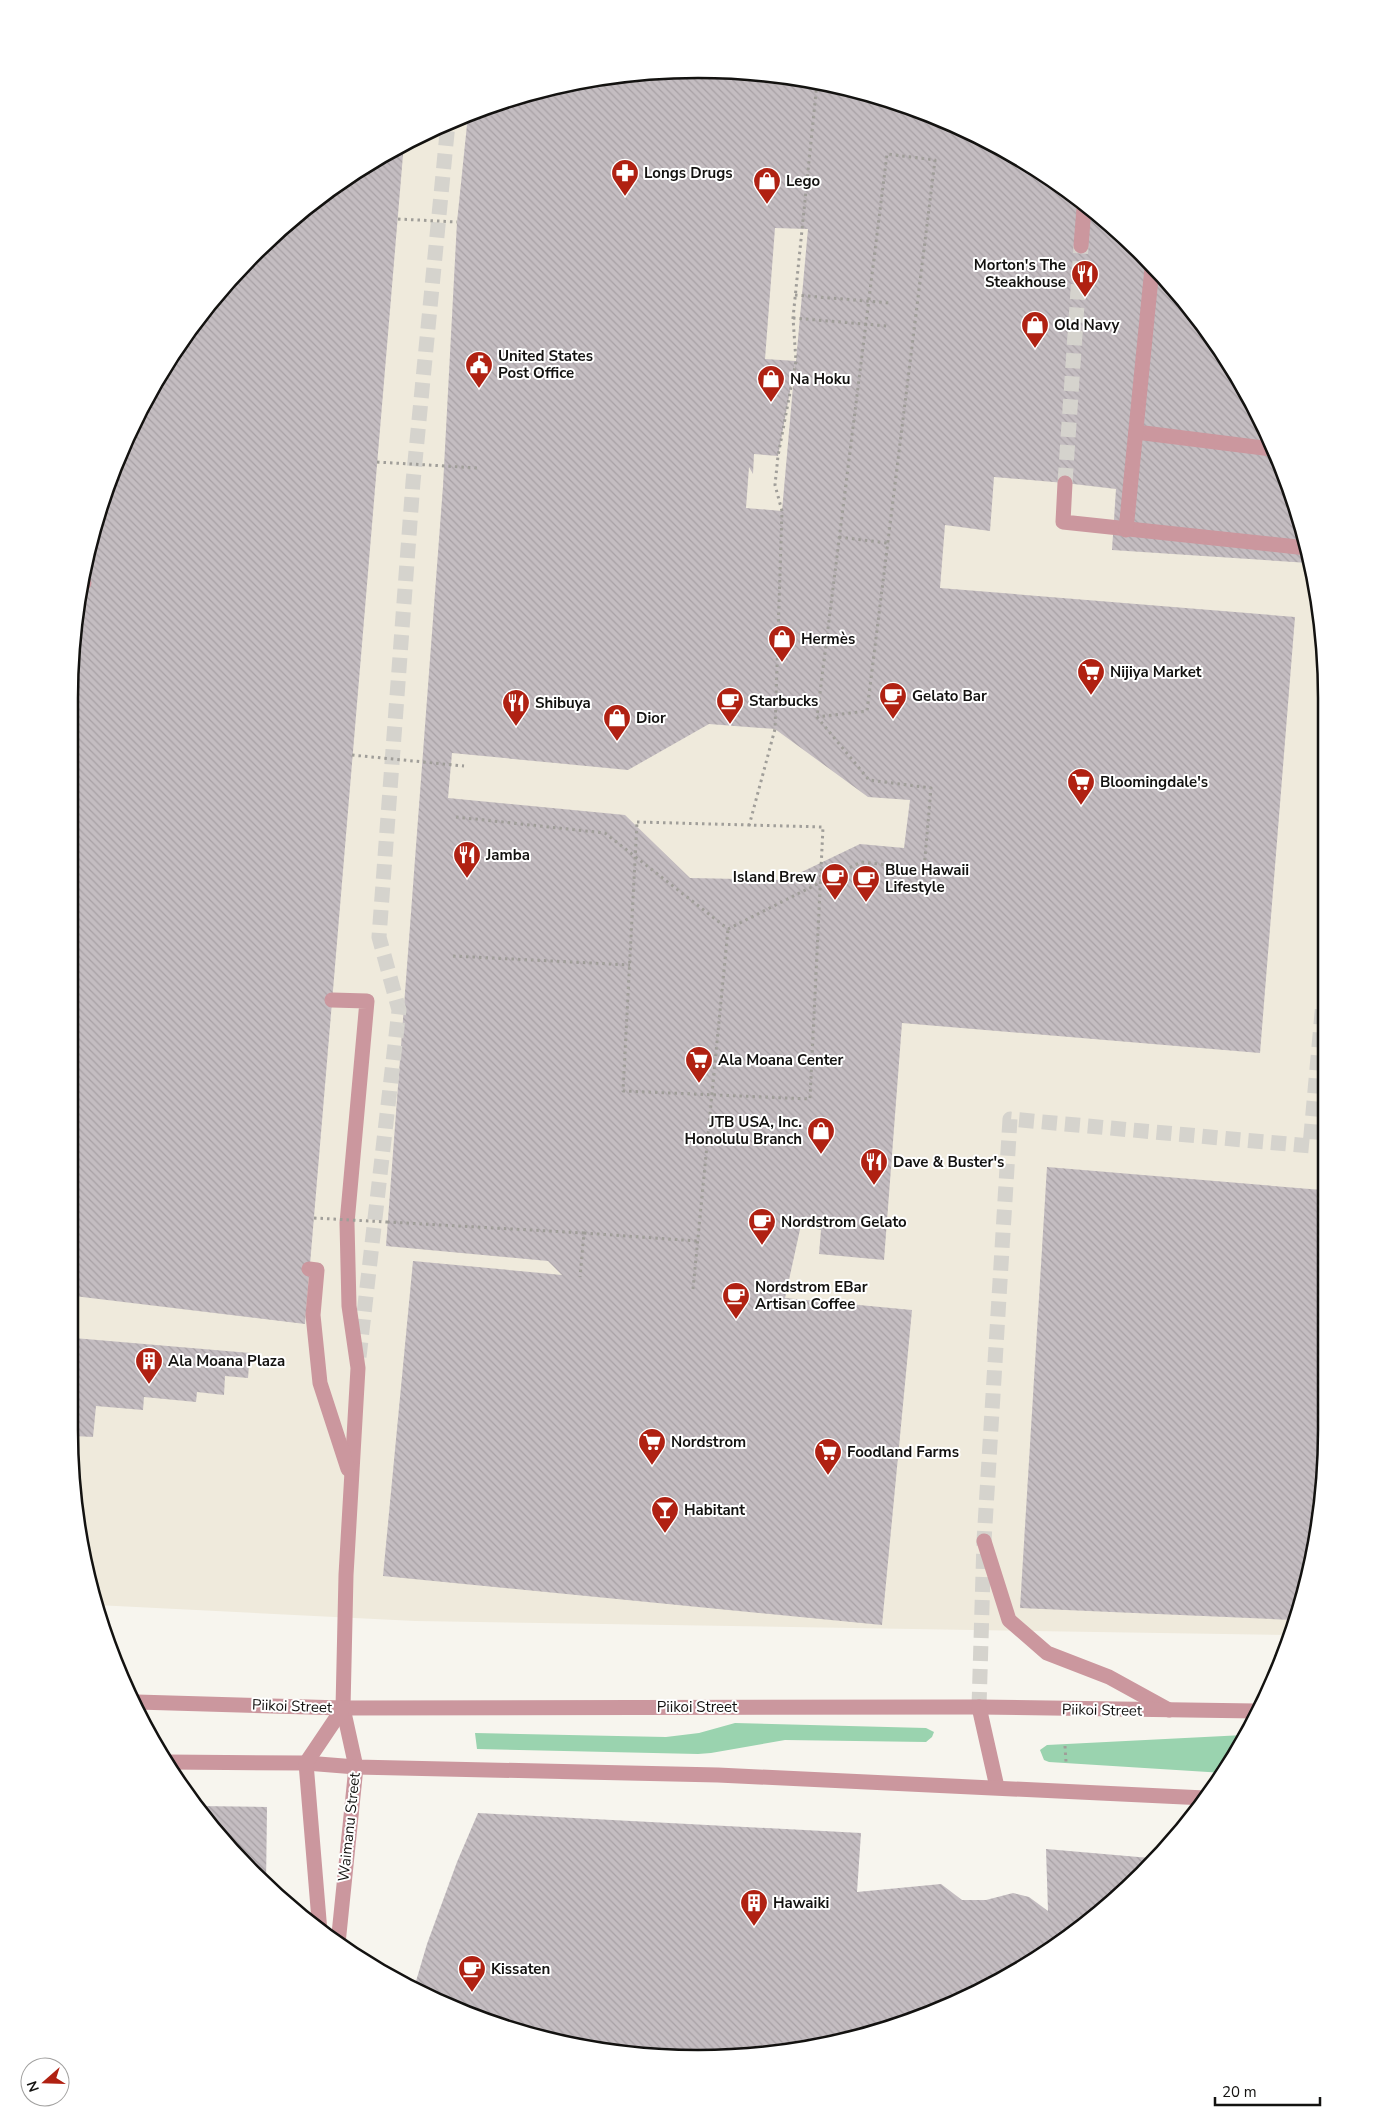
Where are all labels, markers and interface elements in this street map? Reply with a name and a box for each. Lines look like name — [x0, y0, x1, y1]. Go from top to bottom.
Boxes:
pharmacy icon: Longs Drugs — [610, 158, 640, 197]
place label: Longs Drugs — [644, 163, 733, 183]
shop icon: Lego — [752, 166, 782, 205]
place label: Lego — [786, 171, 821, 191]
place label: Morton's The Steakhouse — [974, 255, 1066, 292]
restaurant icon: Morton's The Steakhouse — [1070, 259, 1100, 298]
shop icon: Old Navy — [1020, 310, 1050, 349]
place label: Old Navy — [1054, 315, 1119, 335]
place label: United States Post Office — [498, 346, 593, 383]
public building icon: United States Post Office — [464, 350, 494, 389]
shop icon: Na Hoku — [756, 364, 786, 403]
place label: Na Hoku — [790, 369, 850, 389]
shop icon: Hermès — [767, 624, 797, 663]
place label: Hermès — [801, 629, 855, 649]
supermarket icon: Nijiya Market — [1076, 657, 1106, 696]
place label: Nijiya Market — [1110, 662, 1202, 682]
cafe icon: Gelato Bar — [878, 681, 908, 720]
cafe icon: Starbucks — [715, 686, 745, 725]
place label: Gelato Bar — [912, 686, 987, 706]
restaurant icon: Shibuya — [501, 688, 531, 727]
place label: Starbucks — [749, 691, 818, 711]
place label: Shibuya — [535, 693, 591, 713]
shop icon: Dior — [602, 703, 632, 742]
place label: Dior — [636, 708, 666, 728]
supermarket icon: Bloomingdale's — [1066, 767, 1096, 806]
place label: Bloomingdale's — [1100, 772, 1208, 792]
restaurant icon: Jamba — [452, 840, 482, 879]
place label: Jamba — [485, 845, 530, 865]
place label: Blue Hawaii Lifestyle — [885, 860, 969, 897]
cafe icon: Island Brew — [820, 862, 850, 901]
cafe icon: Blue Hawaii Lifestyle — [851, 864, 881, 903]
place label: Island Brew — [733, 867, 816, 887]
supermarket icon: Ala Moana Center — [684, 1045, 714, 1084]
place label: Ala Moana Center — [718, 1050, 843, 1070]
place label: JTB USA, Inc. Honolulu Branch — [684, 1112, 802, 1149]
shop icon: JTB USA, Inc. Honolulu Branch — [806, 1116, 836, 1155]
restaurant icon: Dave & Buster's — [859, 1147, 889, 1186]
place label: Dave & Buster's — [893, 1152, 1004, 1172]
cafe icon: Nordstrom Gelato — [747, 1207, 777, 1246]
place label: Nordstrom Gelato — [781, 1212, 907, 1232]
place label: Nordstrom EBar Artisan Coffee — [755, 1277, 868, 1314]
cafe icon: Nordstrom EBar Artisan Coffee — [721, 1281, 751, 1320]
building icon: Ala Moana Plaza — [134, 1346, 164, 1385]
place label: Ala Moana Plaza — [168, 1351, 285, 1371]
supermarket icon: Nordstrom — [637, 1427, 667, 1466]
place label: Nordstrom — [671, 1432, 746, 1452]
supermarket icon: Foodland Farms — [813, 1437, 843, 1476]
place label: Foodland Farms — [847, 1442, 959, 1462]
bar icon: Habitant — [650, 1495, 680, 1534]
place label: Habitant — [684, 1500, 745, 1520]
street label: Piikoi Street — [251, 1695, 333, 1717]
street label: Piikoi Street — [657, 1697, 738, 1717]
street label: Piikoi Street — [1062, 1699, 1143, 1721]
street label: Waimanu Street — [333, 1771, 365, 1883]
building icon: Hawaiki — [739, 1888, 769, 1927]
place label: Hawaiki — [773, 1893, 829, 1913]
cafe icon: Kissaten — [457, 1954, 487, 1993]
place label: Kissaten — [491, 1959, 550, 1979]
north arrow — [20, 2057, 70, 2107]
scale bar — [1215, 2074, 1320, 2106]
text: N — [23, 2078, 44, 2094]
text: 20 m — [1222, 2082, 1257, 2102]

